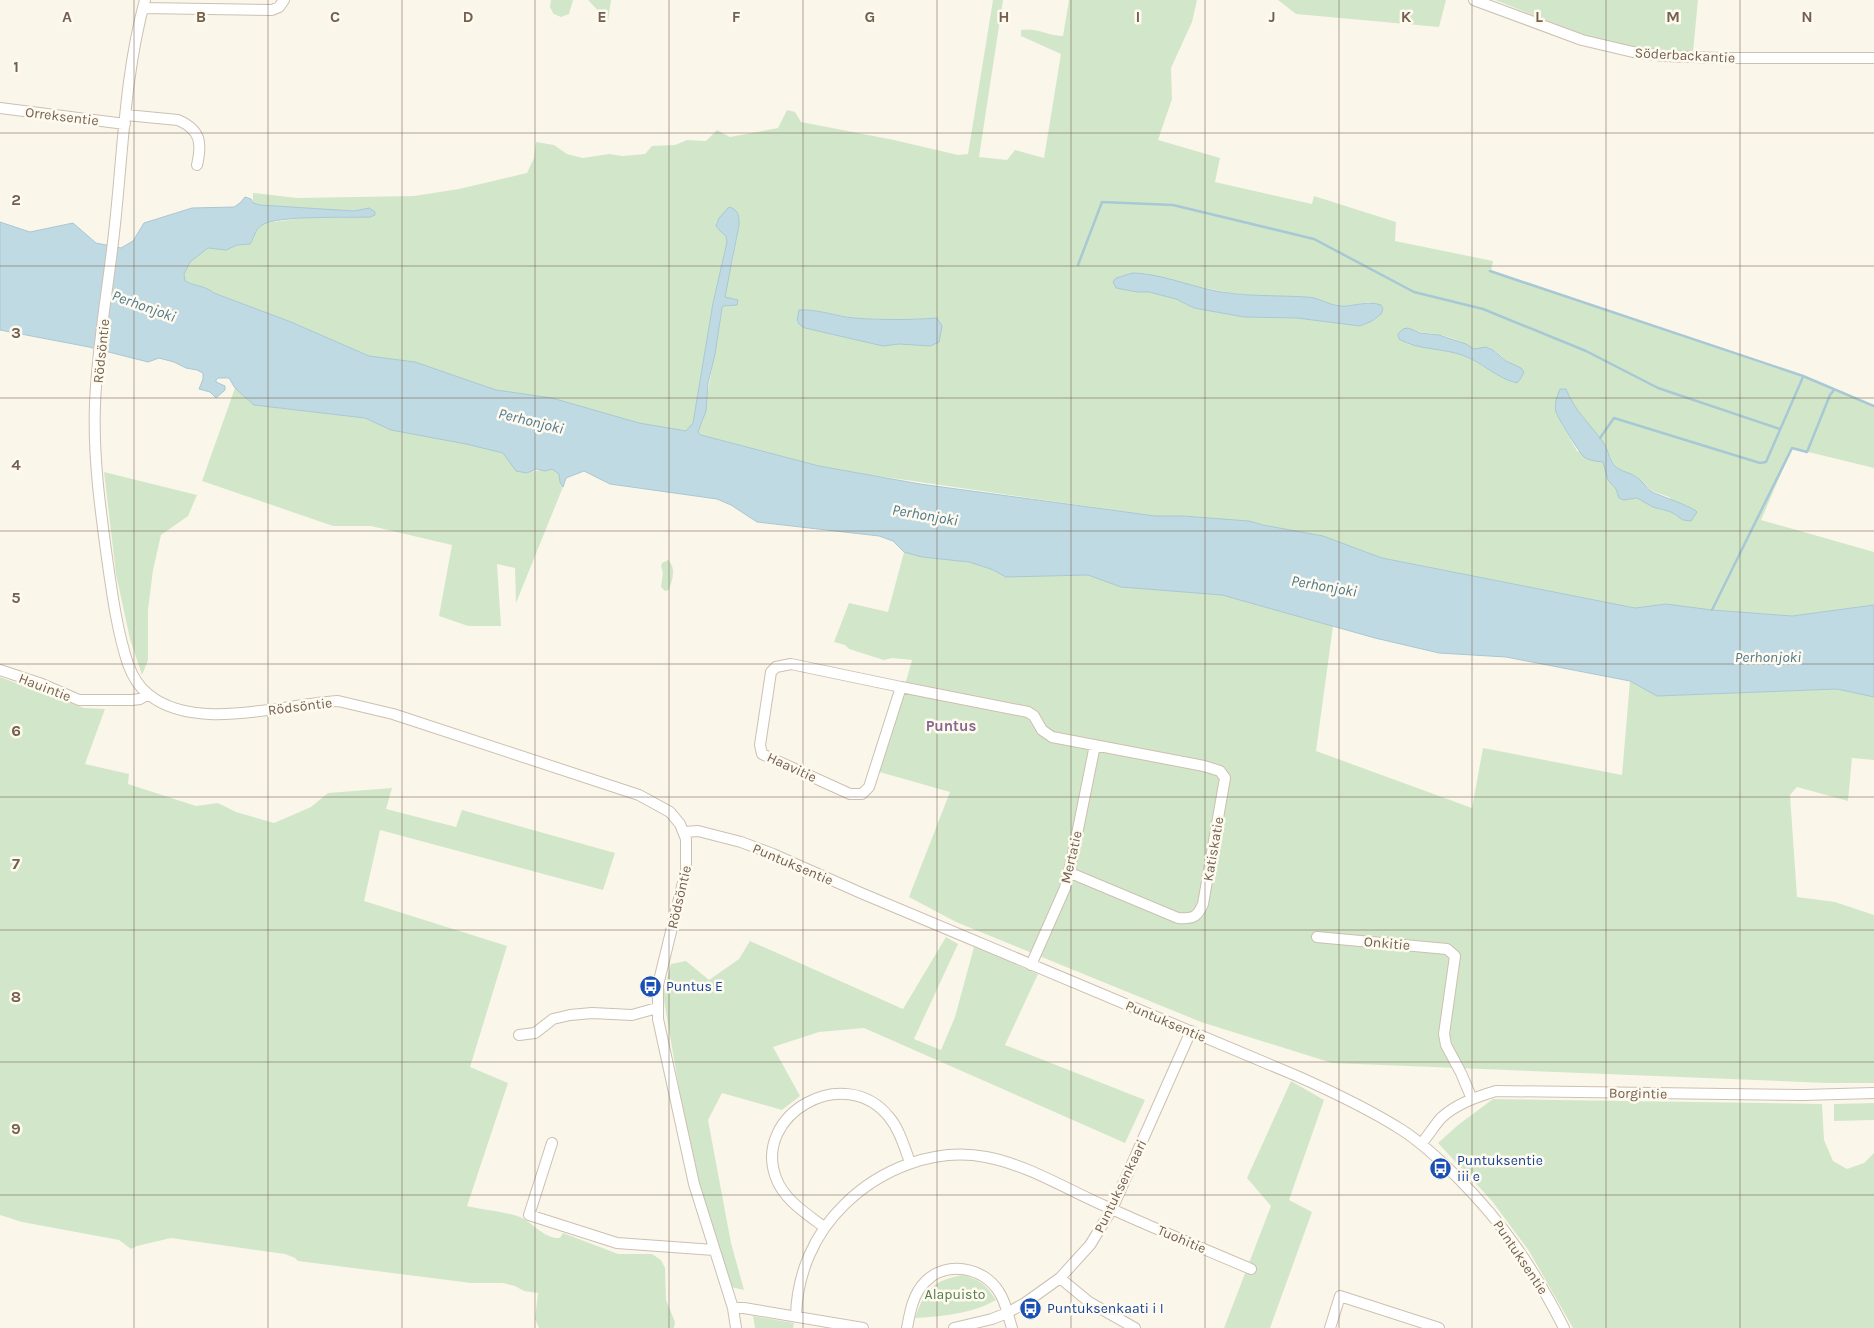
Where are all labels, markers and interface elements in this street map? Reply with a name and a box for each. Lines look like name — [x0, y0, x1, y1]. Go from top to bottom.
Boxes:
text: A — [62, 7, 72, 26]
text: B — [196, 7, 206, 26]
text: C — [330, 7, 340, 26]
text: D — [463, 7, 474, 26]
text: E — [597, 7, 607, 26]
text: F — [732, 7, 741, 26]
text: G — [865, 7, 875, 26]
text: H — [998, 7, 1010, 26]
text: I — [1136, 7, 1140, 26]
text: J — [1268, 7, 1276, 26]
text: K — [1401, 7, 1412, 26]
text: L — [1535, 7, 1543, 26]
text: M — [1666, 7, 1680, 26]
text: N — [1801, 7, 1813, 26]
street label: Söderbackantie — [1634, 44, 1736, 67]
text: 1 — [13, 57, 19, 76]
street label: Orreksentie — [24, 104, 100, 129]
text: 2 — [11, 190, 21, 209]
water label: Perhonjoki — [110, 286, 178, 326]
street label: Rödsöntie — [90, 318, 113, 384]
text: 3 — [11, 323, 21, 342]
water label: Perhonjoki — [497, 404, 565, 438]
text: 4 — [11, 455, 21, 474]
water label: Perhonjoki — [891, 500, 959, 530]
water label: Perhonjoki — [1290, 571, 1358, 601]
text: 5 — [11, 588, 21, 607]
water label: Perhonjoki — [1735, 648, 1801, 666]
street label: Hauintie — [16, 670, 73, 705]
street label: Rödsöntie — [267, 694, 333, 719]
district label: Puntus — [926, 717, 976, 735]
text: 6 — [11, 721, 21, 740]
street label: Haavitie — [764, 749, 819, 786]
street label: Katiskatie — [1199, 815, 1228, 883]
street label: Mertatie — [1057, 829, 1086, 885]
street label: Puntuksentie — [750, 840, 836, 889]
text: 7 — [12, 854, 20, 873]
street label: Rödsöntie — [664, 864, 695, 931]
street label: Onkitie — [1363, 933, 1411, 954]
bus stop icon: Puntus E — [638, 974, 662, 998]
place label: Puntus E — [666, 978, 723, 995]
text: 8 — [11, 987, 21, 1006]
street label: Puntuksentie — [1123, 997, 1209, 1046]
street label: Borgintie — [1609, 1084, 1667, 1103]
text: 9 — [11, 1119, 21, 1138]
street label: Puntuksenkaari — [1090, 1137, 1150, 1236]
place label: Puntuksentie iii e — [1457, 1152, 1543, 1185]
bus stop icon: Puntuksentie iii e — [1429, 1156, 1453, 1180]
street label: Puntuksentie — [1490, 1217, 1552, 1298]
street label: Tuohitie — [1155, 1222, 1209, 1257]
park label: Alapuisto — [925, 1286, 985, 1303]
bus stop icon: Puntuksenkaati i I — [1019, 1296, 1043, 1320]
place label: Puntuksenkaati i I — [1047, 1300, 1164, 1317]

